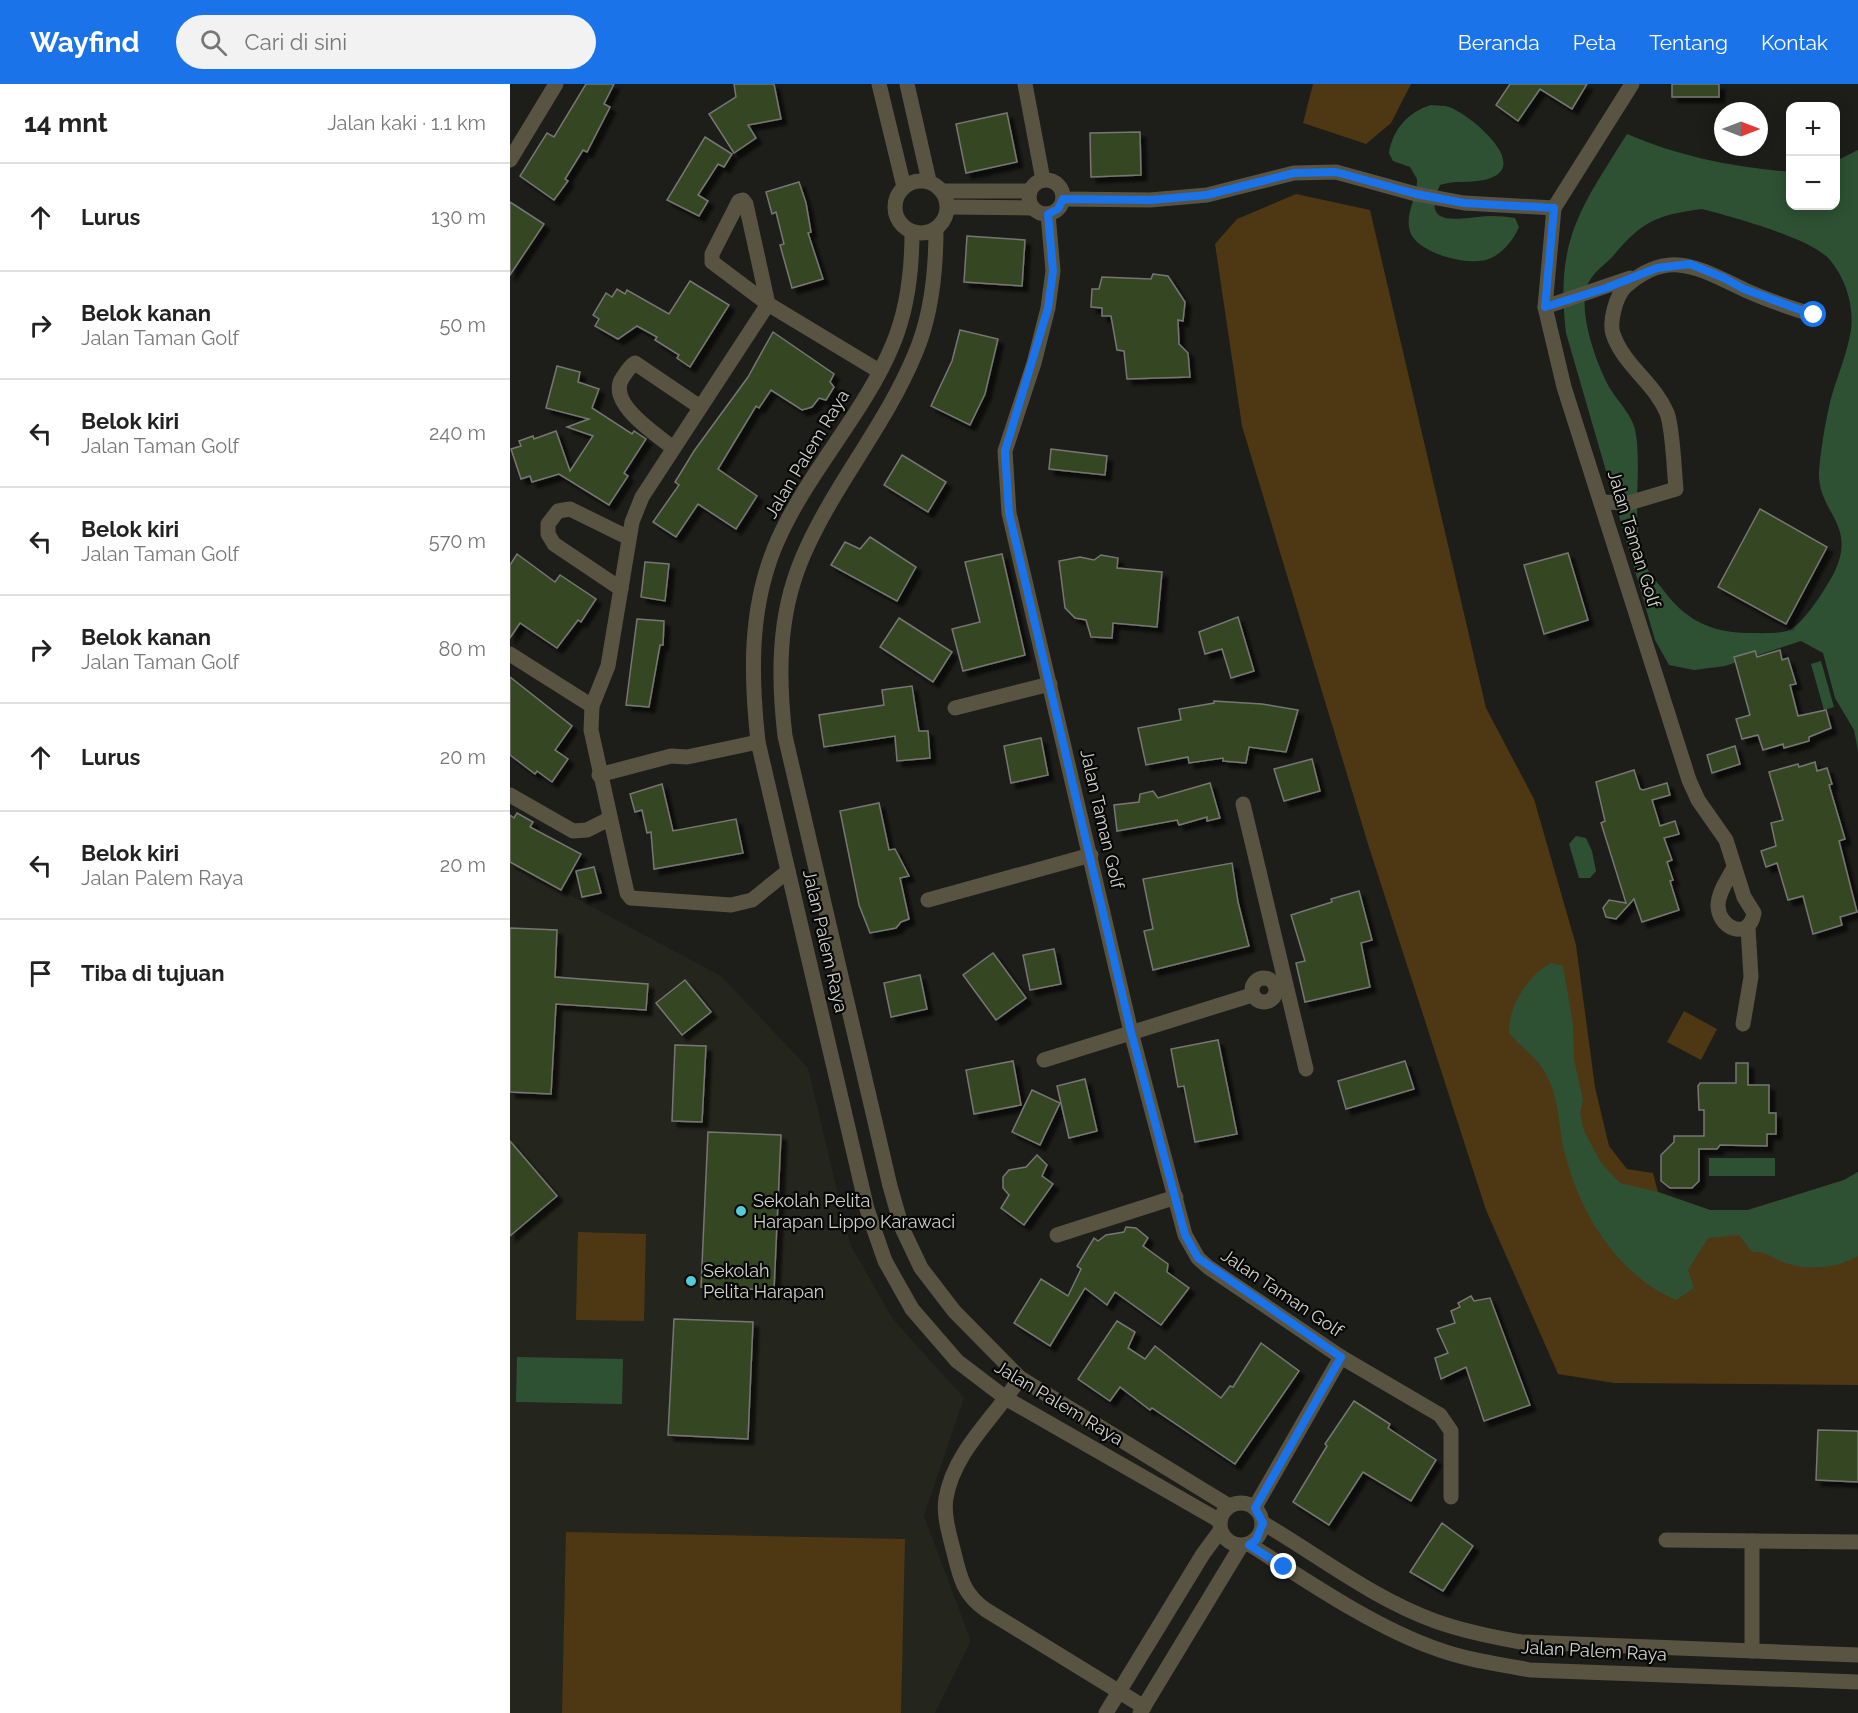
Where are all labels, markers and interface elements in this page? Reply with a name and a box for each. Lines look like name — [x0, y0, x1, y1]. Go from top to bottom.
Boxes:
search box — [176, 15, 596, 69]
text: Wayfind — [30, 26, 140, 59]
icon: search — [197, 26, 230, 59]
text: Cari di sini — [245, 29, 347, 55]
text: Beranda — [1458, 30, 1540, 55]
text: Peta — [1573, 30, 1616, 55]
text: Tentang — [1649, 30, 1728, 55]
text: Kontak — [1761, 30, 1828, 55]
north arrow — [1714, 102, 1768, 156]
map controls — [1786, 102, 1840, 210]
button: + — [1786, 102, 1840, 156]
text: 14 mnt — [24, 108, 108, 138]
text: Jalan kaki · 1.1 km — [327, 111, 486, 135]
button: − — [1786, 156, 1840, 210]
icon: ahead — [24, 201, 57, 234]
text: Lurus — [81, 204, 140, 230]
text: 130 m — [431, 205, 486, 229]
text: Belok kanan — [81, 300, 211, 326]
route start — [1800, 301, 1826, 327]
icon: right — [24, 309, 57, 342]
text: 50 m — [439, 313, 486, 337]
text: Jalan Taman Golf — [81, 326, 239, 350]
street label: Jalan Palem Raya — [760, 386, 853, 522]
text: Belok kiri — [81, 408, 179, 434]
icon: left — [24, 417, 57, 450]
text: 240 m — [429, 421, 486, 445]
text: Jalan Taman Golf — [81, 434, 239, 458]
street label: Jalan Taman Golf — [1604, 468, 1666, 611]
text: Belok kiri — [81, 516, 179, 542]
icon: left — [24, 525, 57, 558]
text: 570 m — [429, 529, 486, 553]
text: Jalan Taman Golf — [81, 542, 239, 566]
text: Belok kanan — [81, 624, 211, 650]
icon: right — [24, 633, 57, 666]
text: 80 m — [438, 637, 486, 661]
text: Jalan Taman Golf — [81, 650, 239, 674]
icon: ahead — [24, 741, 57, 774]
text: Lurus — [81, 744, 140, 770]
text: 20 m — [440, 745, 486, 769]
street label: Jalan Taman Golf — [1076, 747, 1129, 892]
text: Belok kiri — [81, 840, 179, 866]
icon: left — [24, 849, 57, 882]
text: 20 m — [440, 853, 486, 877]
text: Jalan Palem Raya — [81, 866, 243, 890]
street label: Jalan Palem Raya — [799, 867, 852, 1014]
icon: arrive — [24, 957, 57, 990]
text: Tiba di tujuan — [81, 960, 224, 986]
place label: Sekolah Pelita Harapan Lippo Karawaci — [753, 1190, 955, 1232]
marker: Sekolah Pelita Harapan Lippo Karawaci — [734, 1204, 748, 1218]
street label: Jalan Taman Golf — [1217, 1244, 1348, 1342]
place label: Sekolah Pelita Harapan — [703, 1260, 824, 1302]
marker: Sekolah Pelita Harapan — [684, 1274, 698, 1288]
street label: Jalan Palem Raya — [991, 1356, 1127, 1449]
route end — [1270, 1553, 1296, 1579]
street label: Jalan Palem Raya — [1521, 1636, 1668, 1665]

